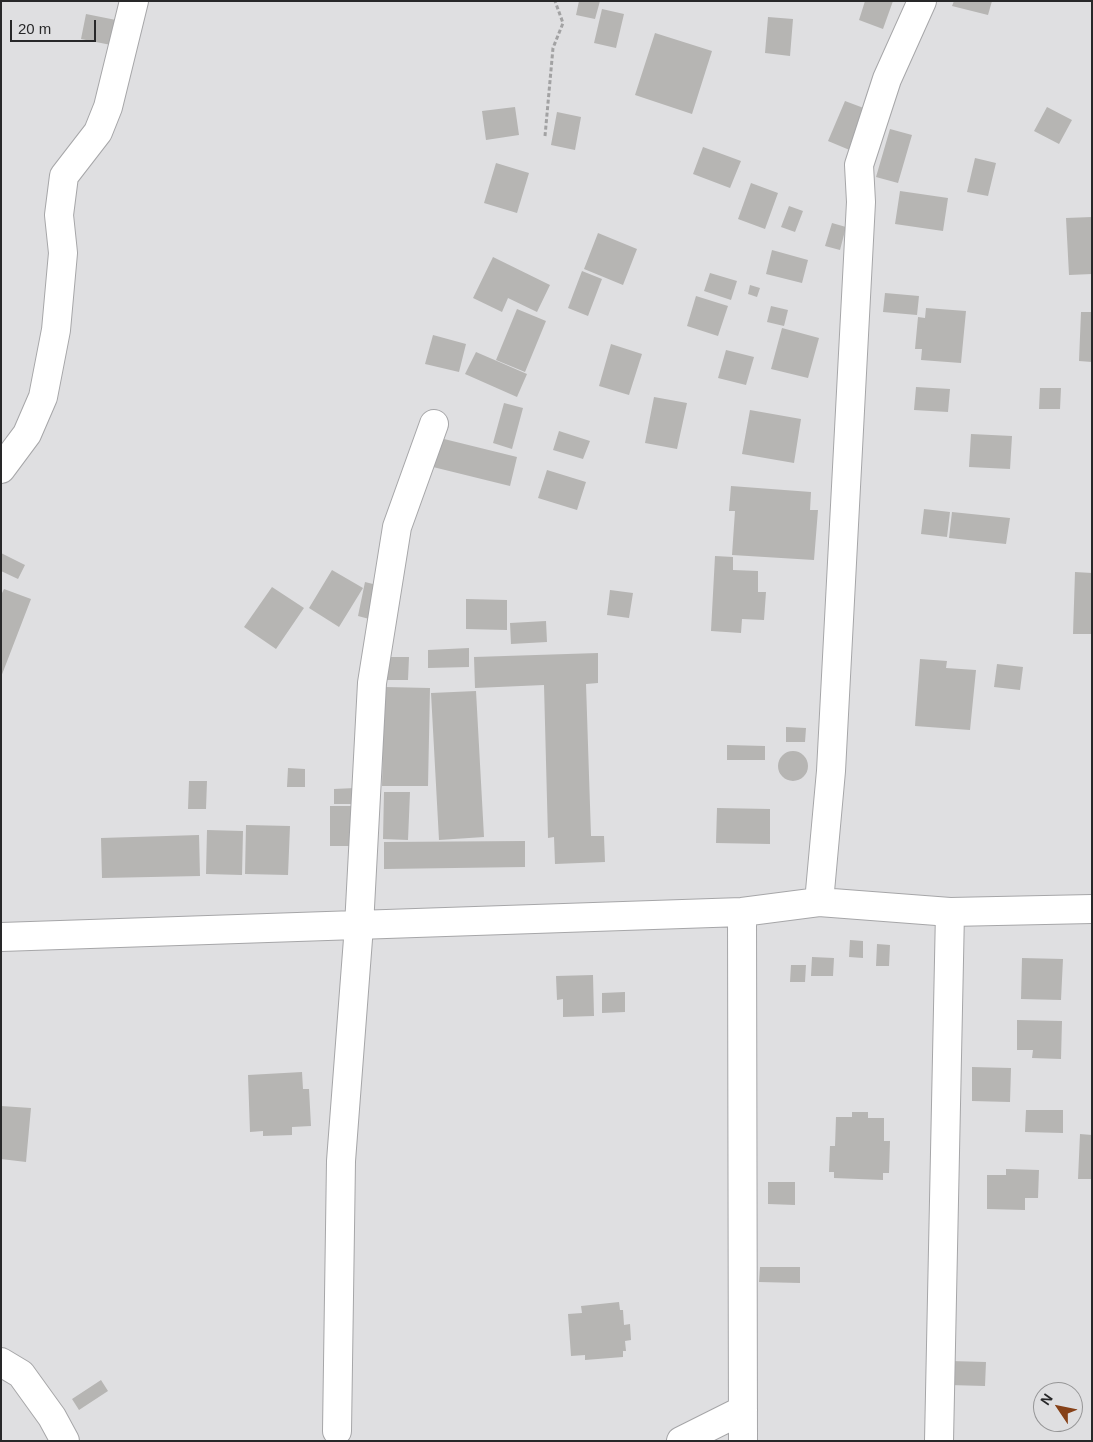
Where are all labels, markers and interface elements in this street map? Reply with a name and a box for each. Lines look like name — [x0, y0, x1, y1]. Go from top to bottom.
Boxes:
scale bar — [12, 10, 99, 42]
text: 20 m — [18, 20, 51, 37]
north arrow — [1033, 1382, 1083, 1432]
text: N — [1037, 1391, 1056, 1408]

